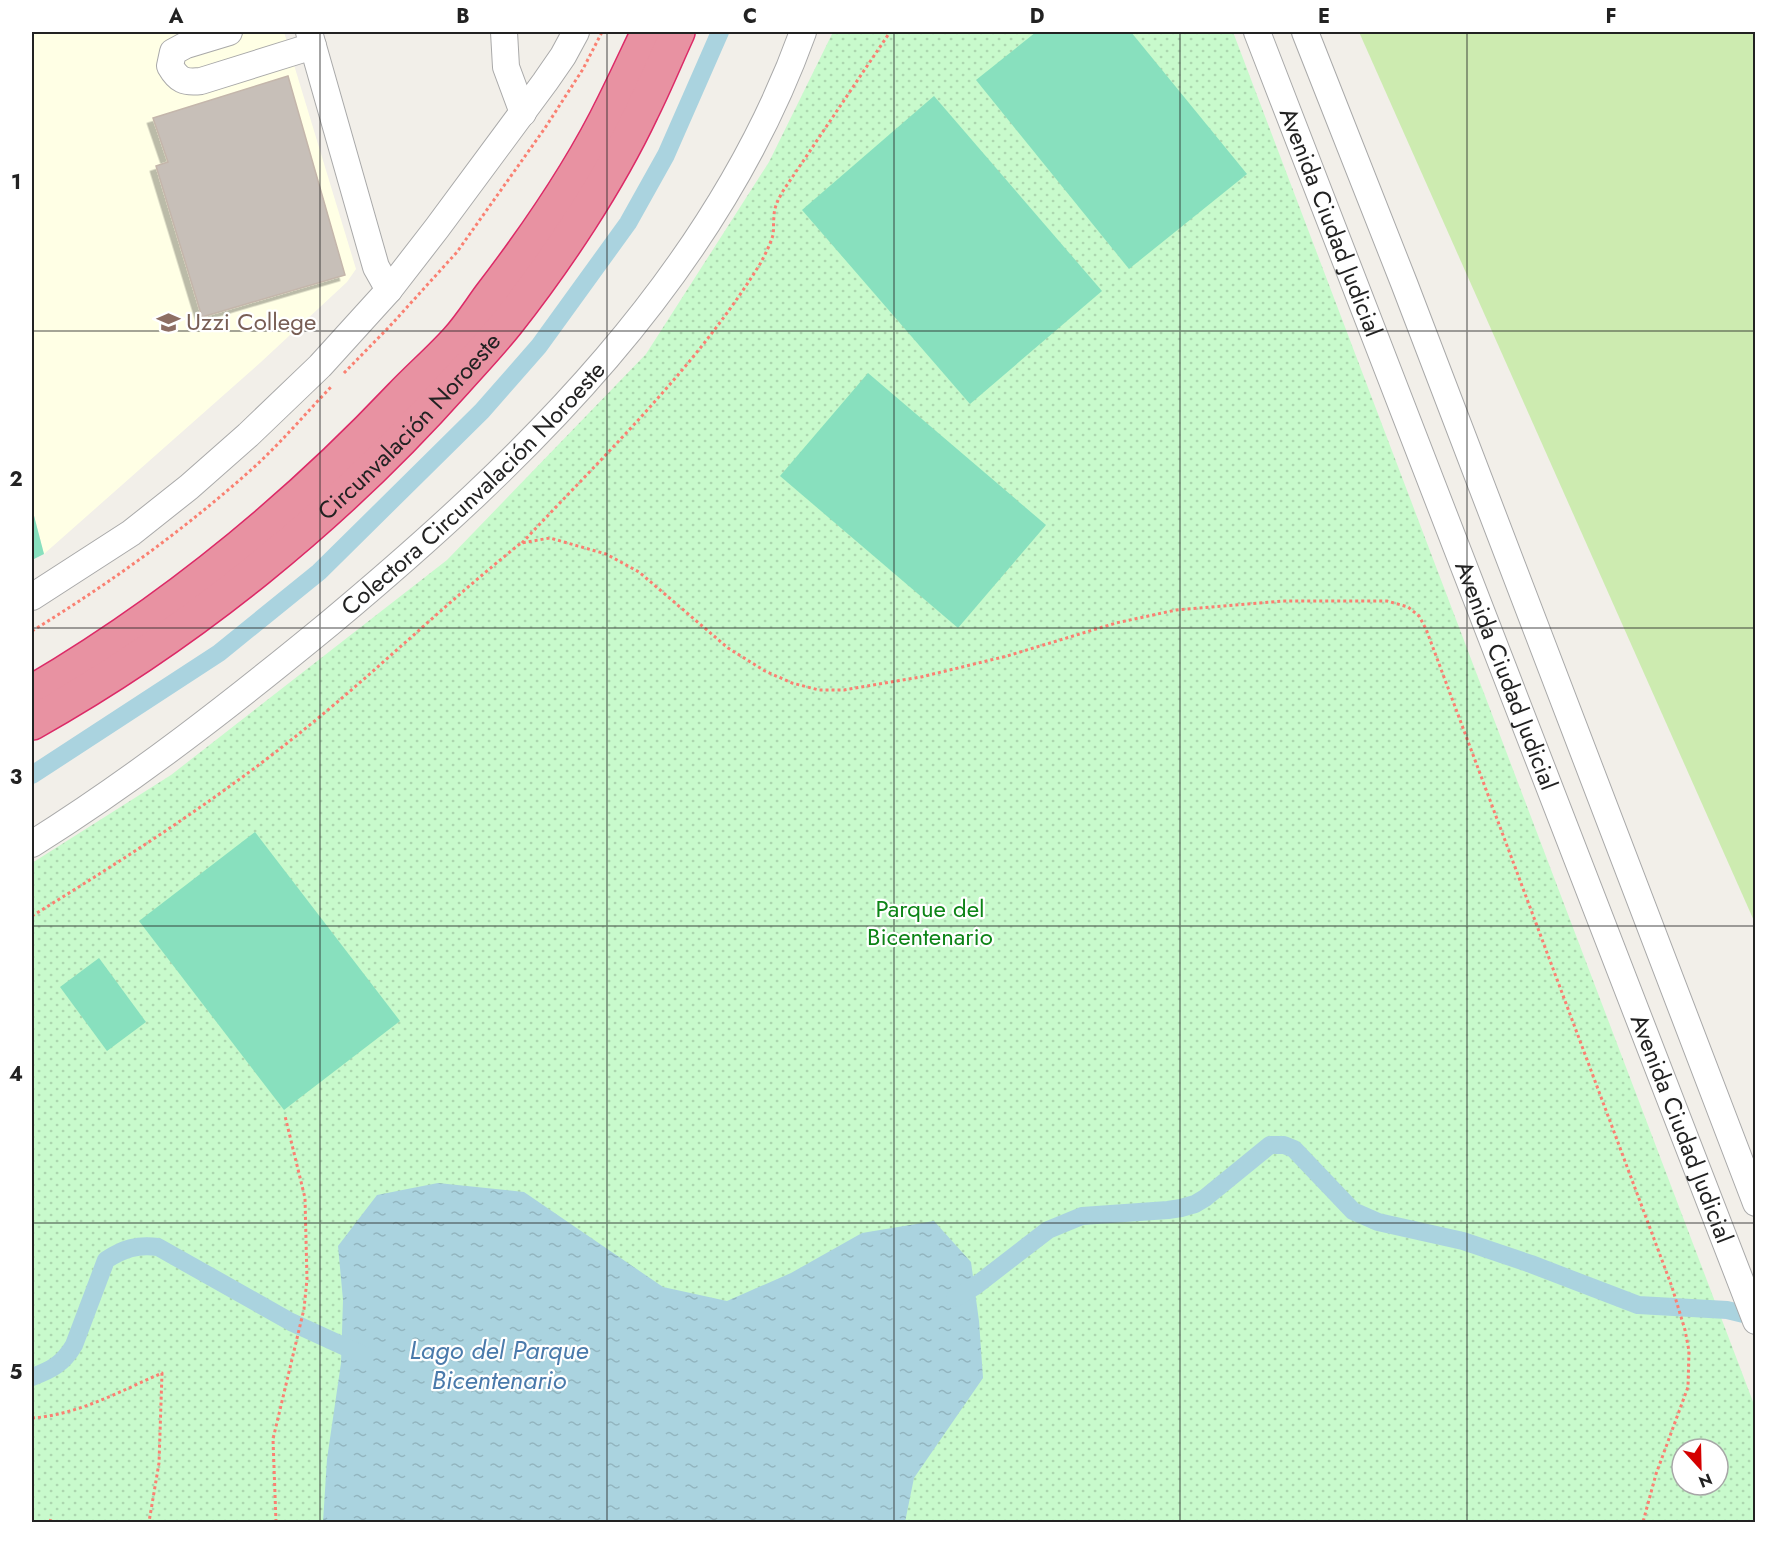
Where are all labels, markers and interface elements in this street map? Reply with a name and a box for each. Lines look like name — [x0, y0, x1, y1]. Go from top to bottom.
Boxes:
text: A — [168, 2, 184, 31]
text: B — [456, 2, 470, 31]
text: C — [743, 2, 757, 31]
text: D — [1030, 2, 1044, 31]
text: E — [1318, 2, 1330, 31]
text: F — [1605, 2, 1617, 31]
street label: Avenida Ciudad Judicial — [1271, 102, 1391, 342]
text: 1 — [11, 168, 21, 197]
place label: Uzzi College — [186, 304, 316, 339]
school or university icon: Uzzi College — [155, 309, 181, 335]
street label: Circunvalación Noroeste — [310, 325, 509, 528]
street label: Colectora Circunvalación Noroeste — [333, 353, 613, 624]
text: 2 — [9, 465, 23, 494]
street label: Avenida Ciudad Judicial — [1446, 556, 1567, 795]
text: 3 — [10, 763, 22, 792]
park label: Parque del Bicentenario — [867, 891, 993, 954]
street label: Avenida Ciudad Judicial — [1622, 1009, 1742, 1248]
text: 4 — [9, 1060, 23, 1089]
water label: Lago del Parque Bicentenario — [409, 1331, 589, 1399]
text: 5 — [10, 1358, 23, 1387]
north arrow — [1670, 1437, 1730, 1497]
text: N — [1695, 1467, 1716, 1493]

